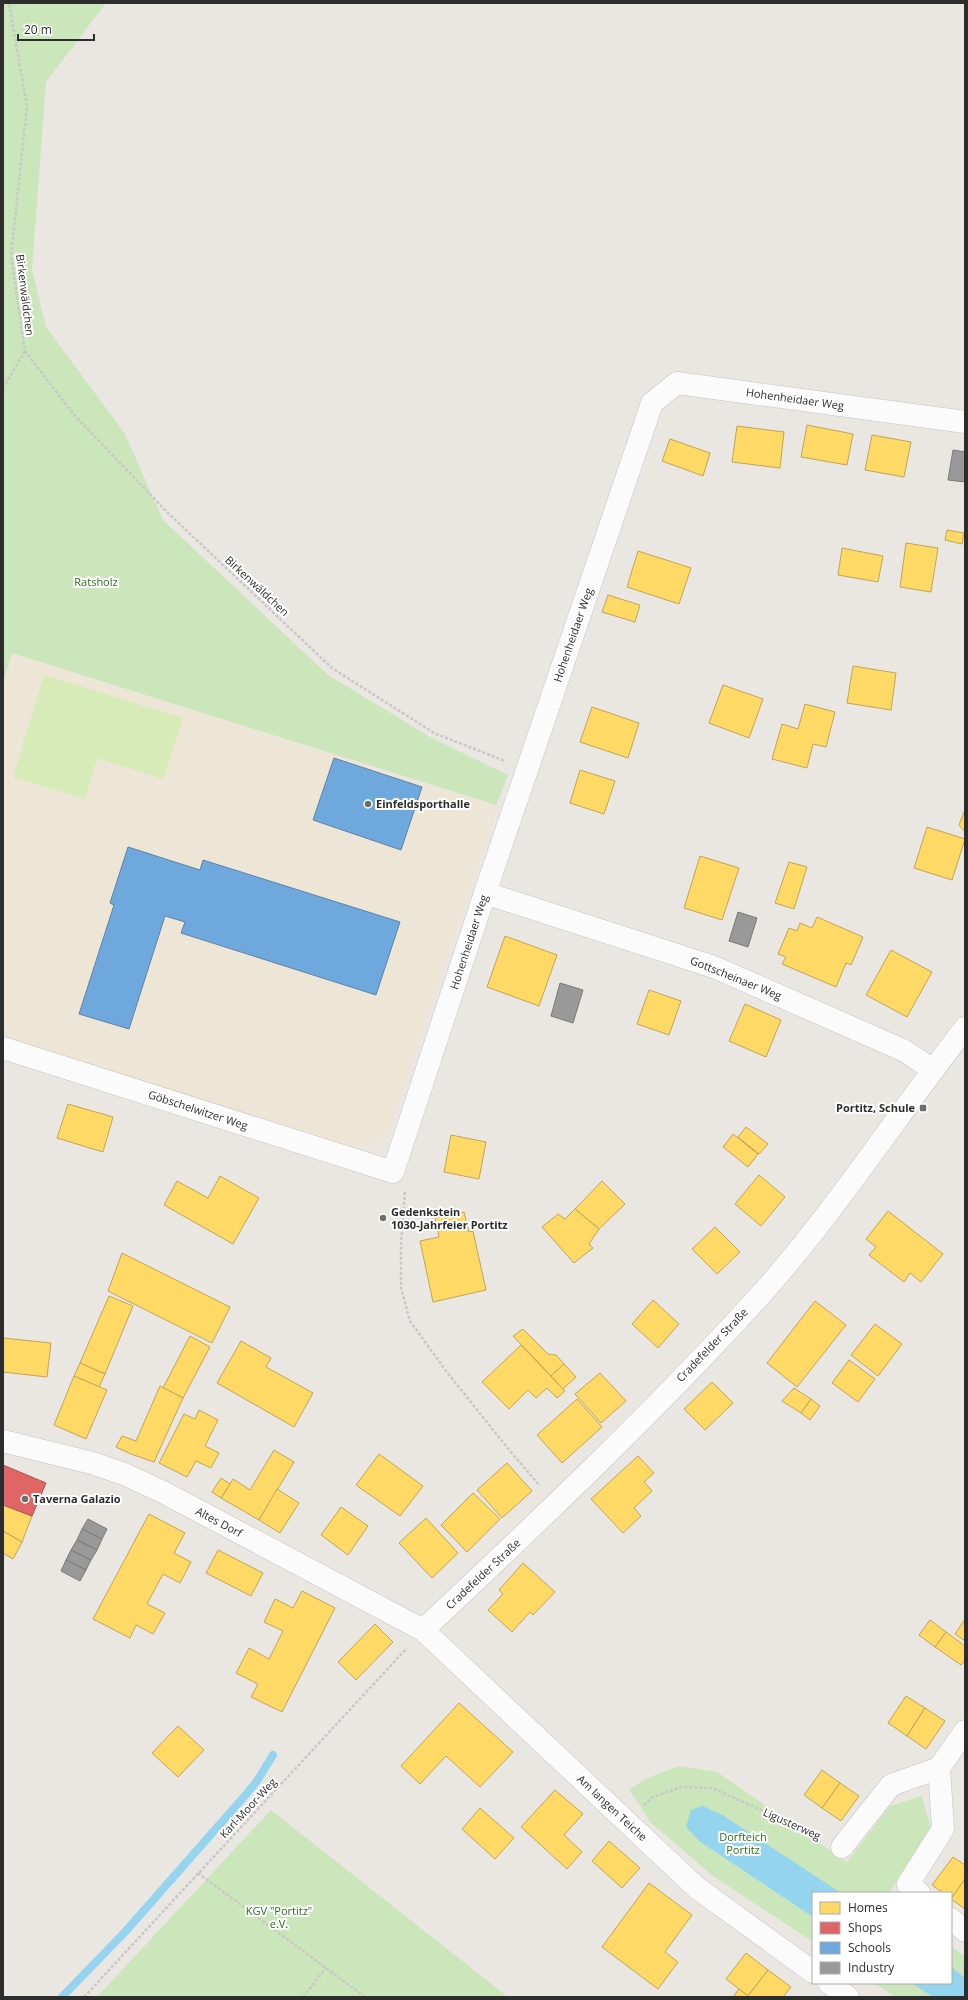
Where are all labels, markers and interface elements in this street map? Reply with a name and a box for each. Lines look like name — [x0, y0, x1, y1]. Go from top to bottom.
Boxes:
scale bar — [18, 16, 94, 42]
text: 20 m — [24, 21, 52, 38]
street label: Birkenwäldchen — [13, 253, 38, 337]
street label: Hohenheidaer Weg — [745, 384, 845, 413]
street label: Birkenwäldchen — [222, 552, 293, 619]
park label: Ratsholz — [74, 574, 118, 589]
street label: Hohenheidaer Weg — [549, 586, 596, 684]
place label: Einfeldsporthalle — [376, 796, 470, 811]
marker: Einfeldsporthalle — [363, 799, 373, 809]
street label: Hohenheidaer Weg — [446, 893, 491, 991]
street label: Gottscheinaer Weg — [688, 952, 784, 1003]
street label: Göbschelwitzer Weg — [146, 1086, 250, 1133]
place label: Portitz, Schule — [836, 1100, 915, 1115]
marker: Portitz, Schule — [918, 1103, 928, 1113]
place label: Gedenkstein 1030-Jahrfeier Portitz — [391, 1204, 508, 1232]
marker: Gedenkstein 1030-Jahrfeier Portitz — [378, 1213, 388, 1223]
street label: Cradefelder Straße — [673, 1305, 751, 1385]
place label: Taverna Galazio — [33, 1491, 121, 1506]
marker: Taverna Galazio — [20, 1494, 30, 1504]
street label: Altes Dorf — [193, 1503, 246, 1541]
street label: Cradefelder Straße — [442, 1535, 523, 1612]
street label: Am langen Teiche — [574, 1771, 651, 1844]
street label: Karl-Moor-Weg — [216, 1774, 279, 1841]
street label: Ligusterweg — [761, 1804, 823, 1843]
park label: Dorfteich Portitz — [719, 1829, 767, 1857]
legend — [812, 1892, 952, 1984]
text: Homes — [848, 1899, 888, 1916]
park label: KGV "Portitz" e.V. — [246, 1903, 312, 1931]
text: Shops — [848, 1919, 883, 1936]
text: Schools — [848, 1939, 891, 1956]
text: Industry — [848, 1959, 895, 1976]

